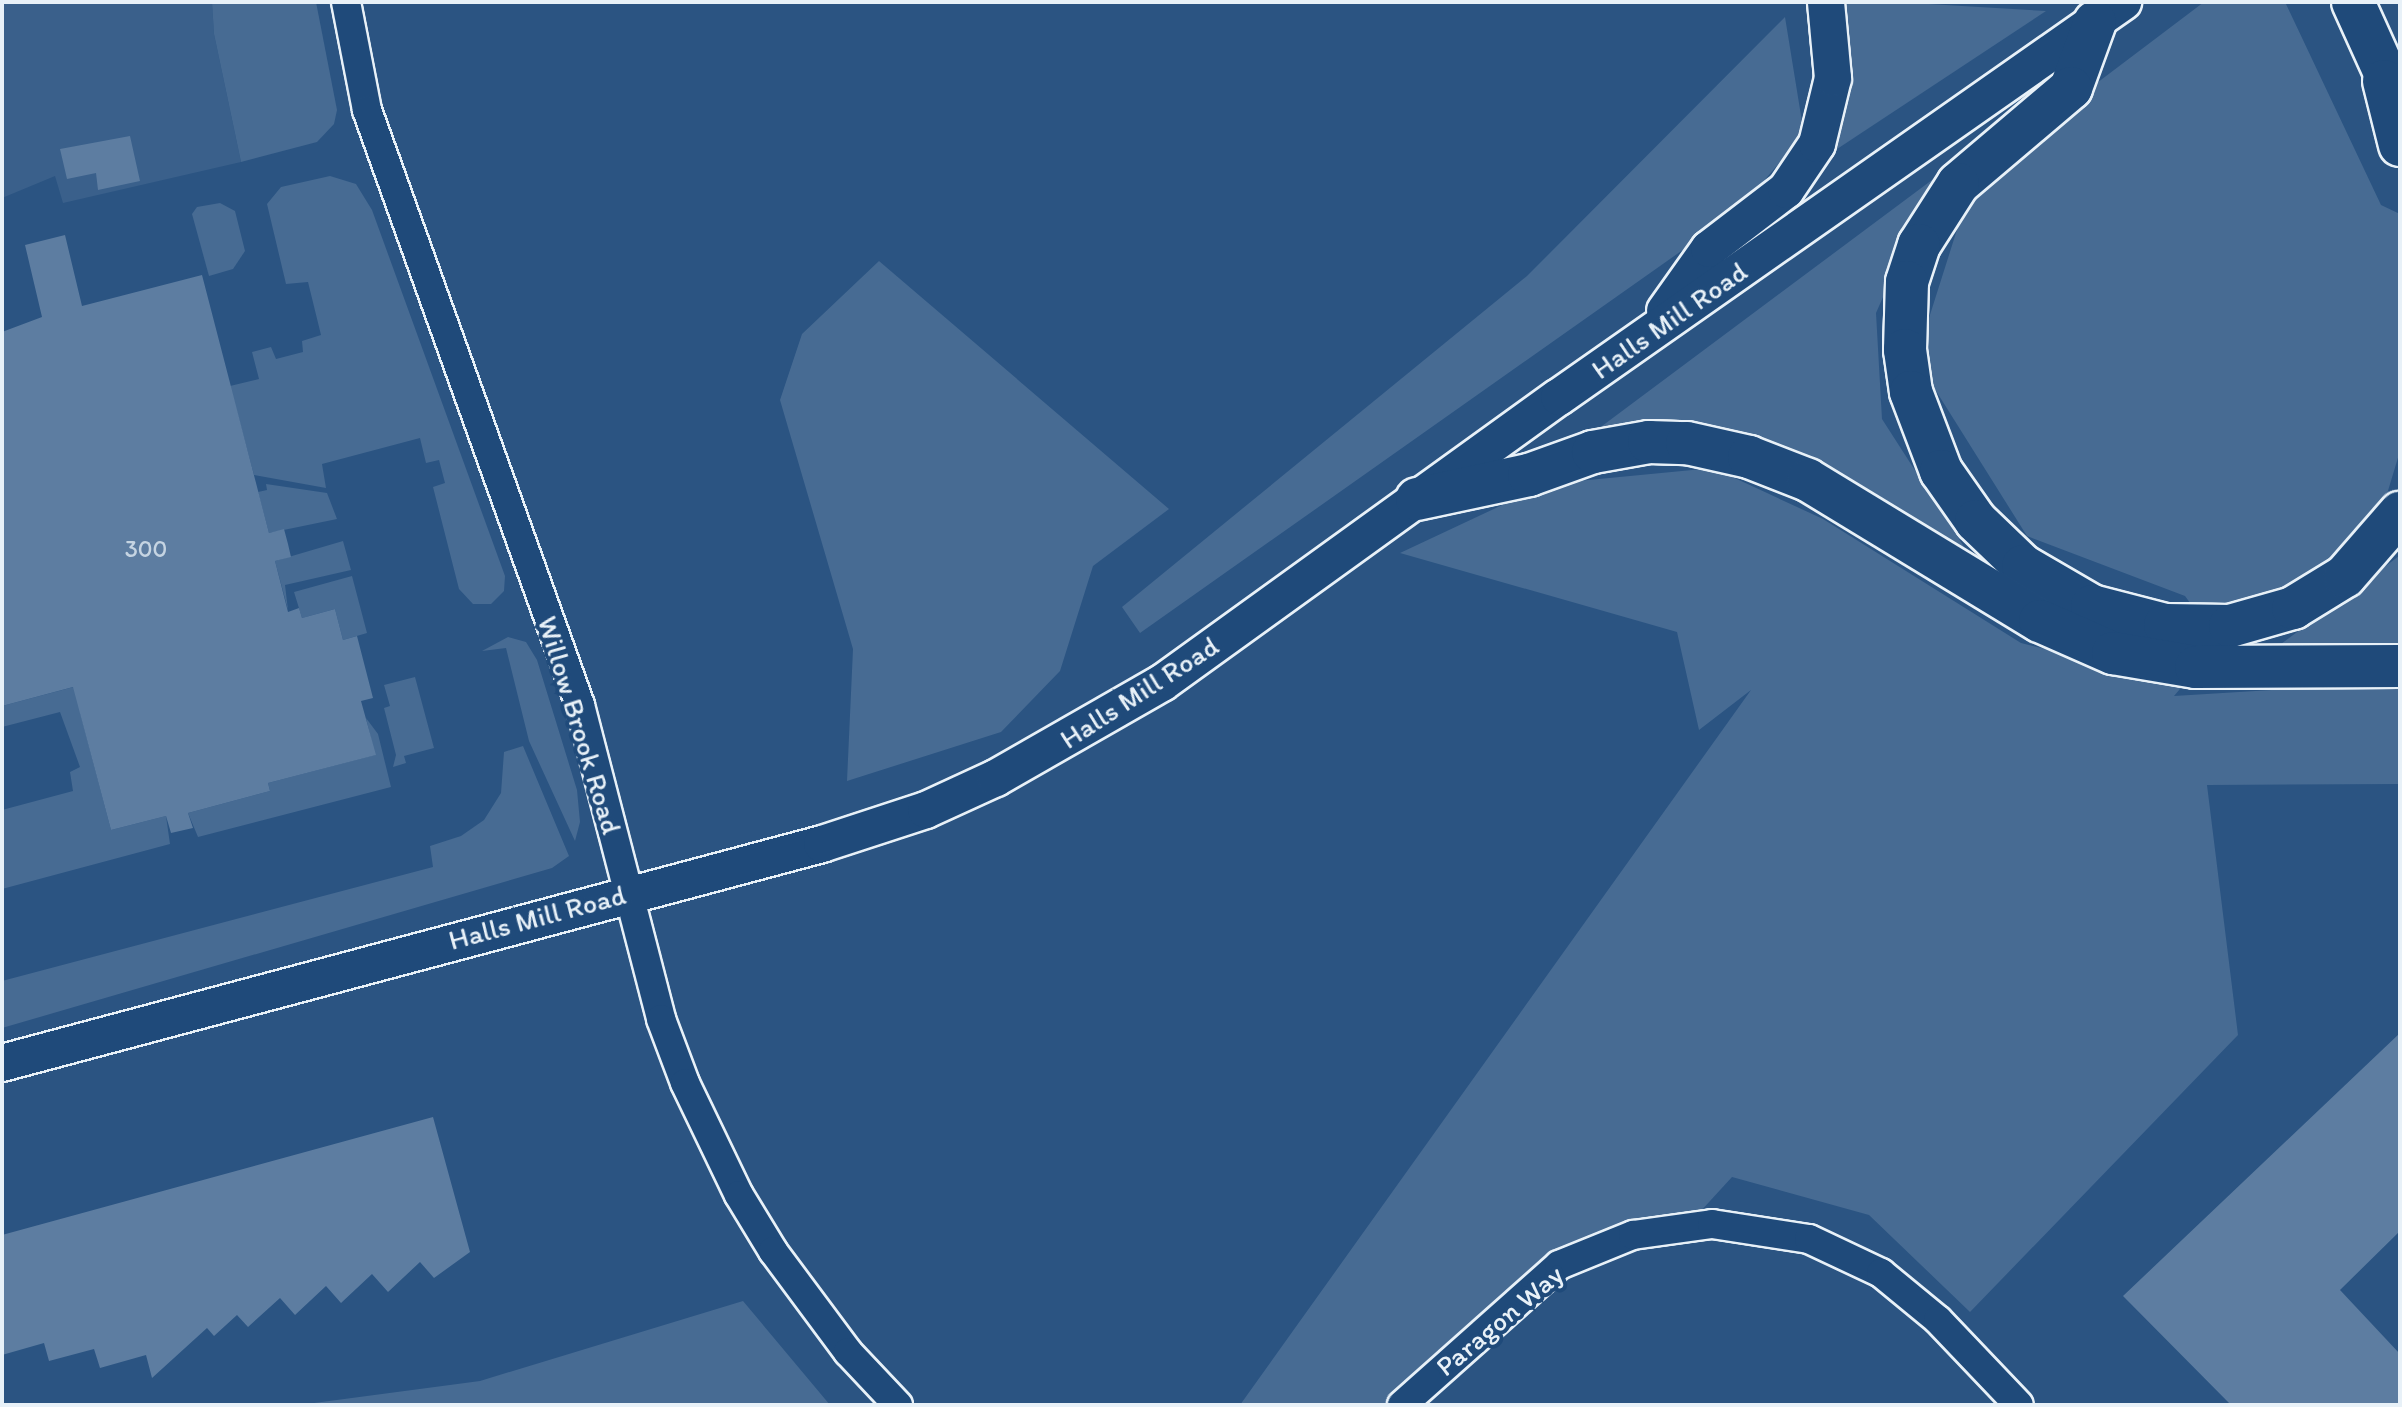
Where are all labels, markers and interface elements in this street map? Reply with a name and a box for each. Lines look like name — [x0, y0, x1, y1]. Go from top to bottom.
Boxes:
street label: Halls Mill Road — [1585, 255, 1753, 385]
house number: 300 — [125, 535, 167, 563]
street label: Willow Brook Road — [531, 612, 629, 838]
street label: Halls Mill Road — [1054, 629, 1224, 755]
street label: Halls Mill Road — [446, 877, 628, 957]
street label: Paragon Way — [1429, 1257, 1569, 1383]

